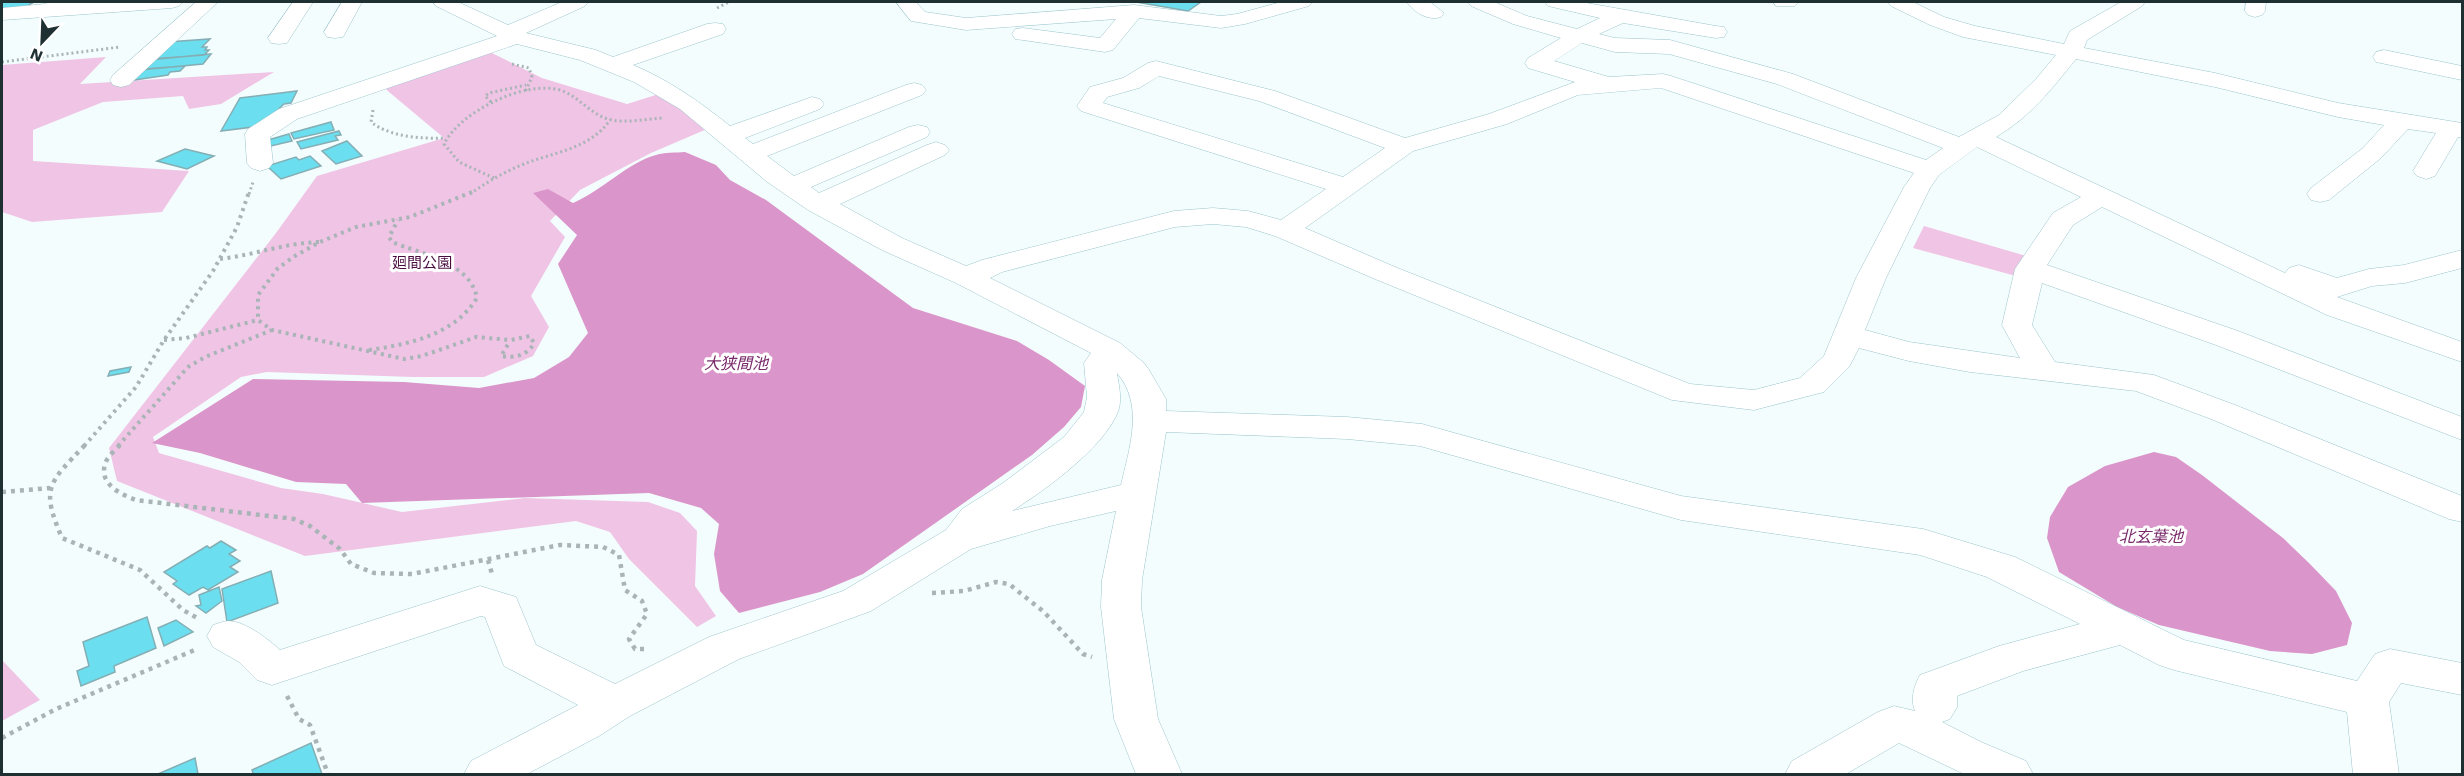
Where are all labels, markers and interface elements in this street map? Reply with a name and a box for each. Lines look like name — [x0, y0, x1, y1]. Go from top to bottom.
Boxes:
north arrow — [12, 12, 72, 72]
text: N — [27, 44, 46, 66]
park label: 廻間公園 — [392, 254, 452, 272]
water label: 大狭間池 — [704, 354, 770, 373]
water label: 北玄葉池 — [2119, 527, 2185, 546]

